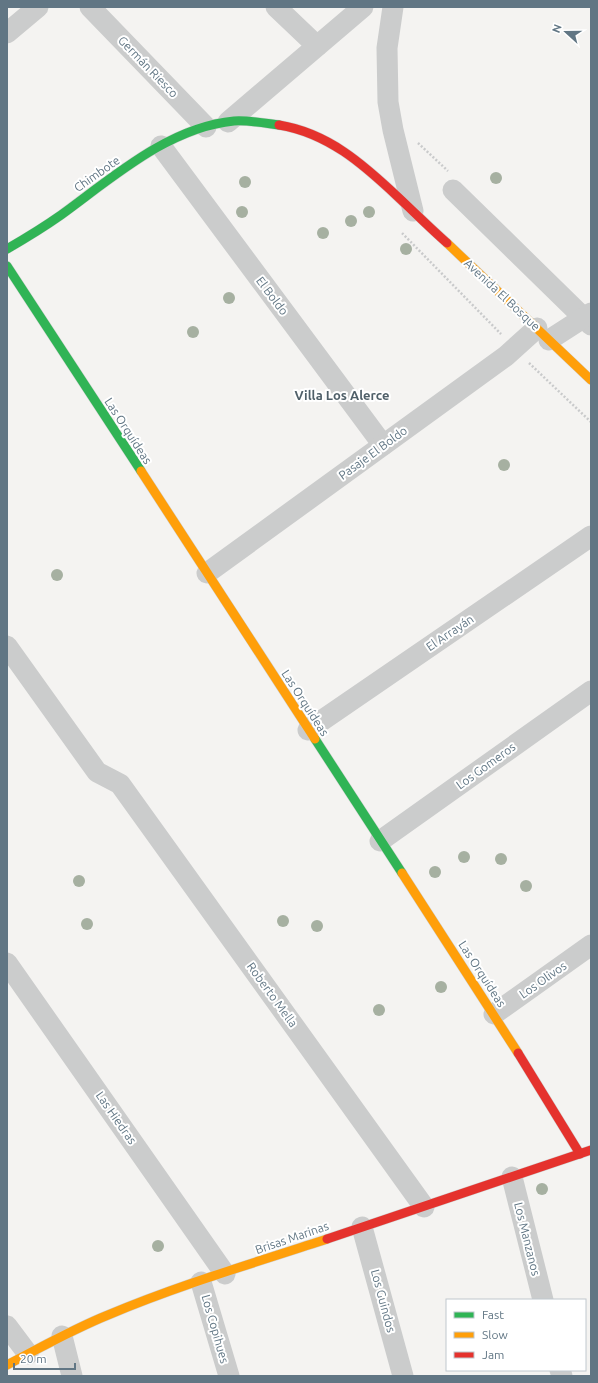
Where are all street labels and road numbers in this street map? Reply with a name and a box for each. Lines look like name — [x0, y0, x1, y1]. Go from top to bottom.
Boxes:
street label: Germán Riesco — [116, 33, 181, 100]
street label: Chimbote — [71, 153, 122, 194]
street label: Avenida El Bosque — [462, 256, 543, 333]
street label: El Boldo — [254, 274, 291, 317]
street label: Las Orquídeas — [102, 395, 155, 466]
street label: Pasaje El Boldo — [336, 423, 409, 482]
street label: El Arrayán — [424, 612, 476, 653]
street label: Las Orquídeas — [279, 667, 332, 738]
street label: Los Gomeros — [454, 740, 518, 791]
street label: Las Orquídeas — [456, 938, 509, 1009]
street label: Los Olivos — [517, 959, 569, 1001]
street label: Roberto Mella — [245, 960, 300, 1030]
street label: Las Hiedras — [94, 1089, 139, 1146]
street label: Los Manzanos — [512, 1201, 543, 1277]
street label: Brisas Marinas — [253, 1219, 330, 1256]
street label: Los Guindos — [369, 1268, 398, 1334]
street label: Los Copihues — [199, 1293, 232, 1365]

